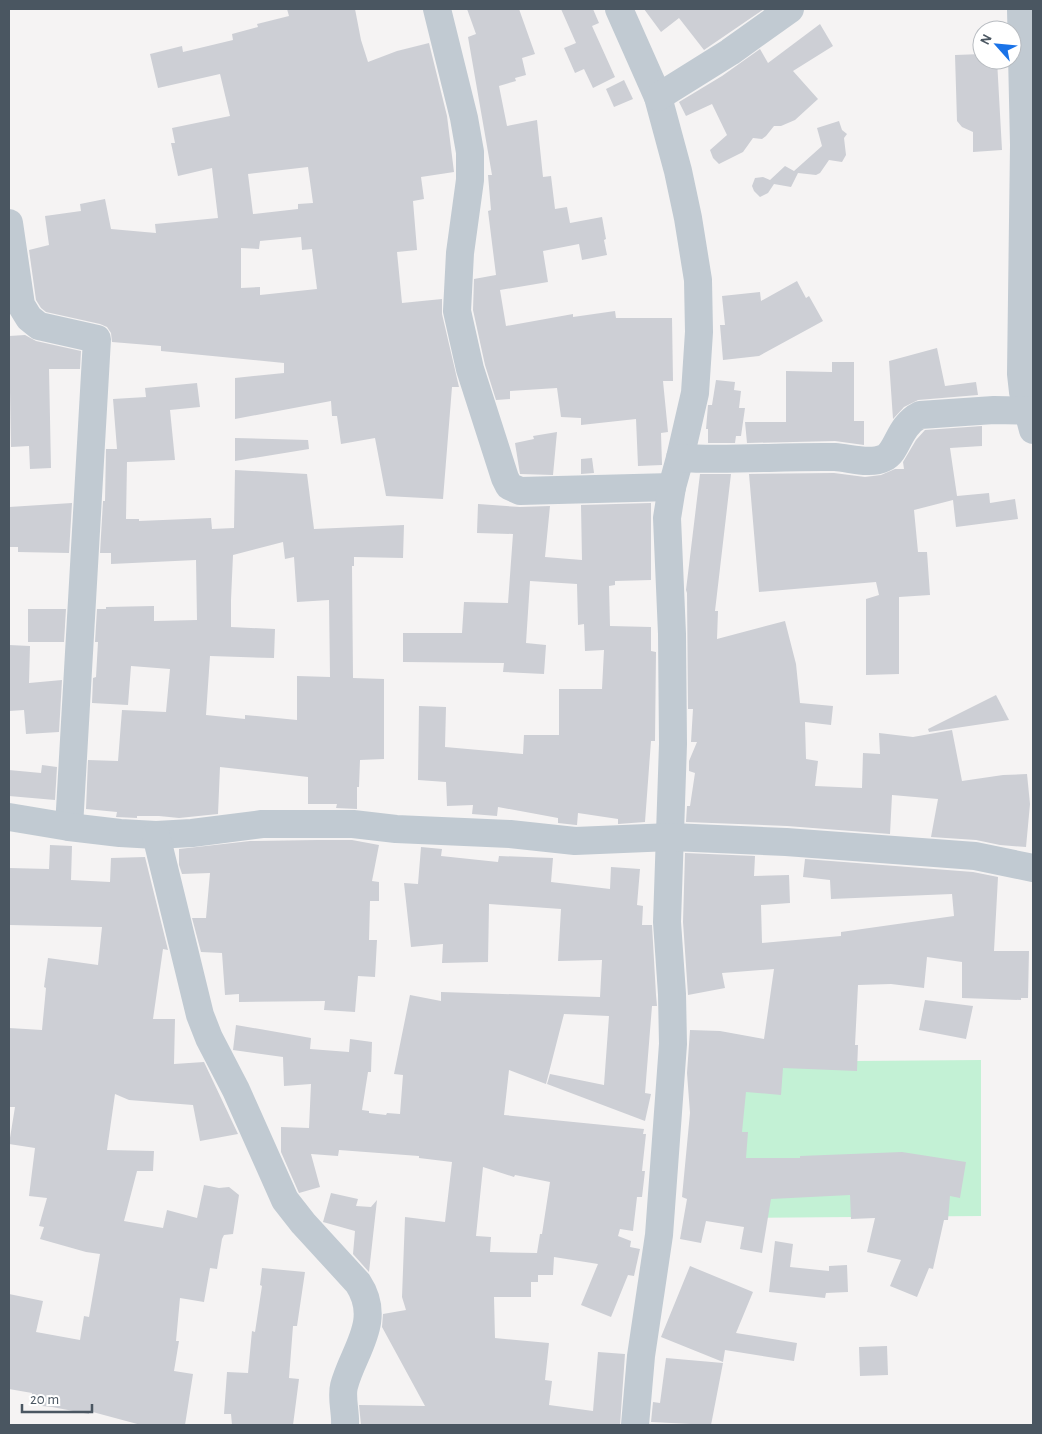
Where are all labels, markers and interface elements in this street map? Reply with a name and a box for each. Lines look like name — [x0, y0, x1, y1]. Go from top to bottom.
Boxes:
north arrow — [972, 20, 1022, 70]
text: N — [978, 32, 995, 47]
scale bar — [22, 1382, 92, 1414]
text: 20 m — [30, 1392, 59, 1407]

